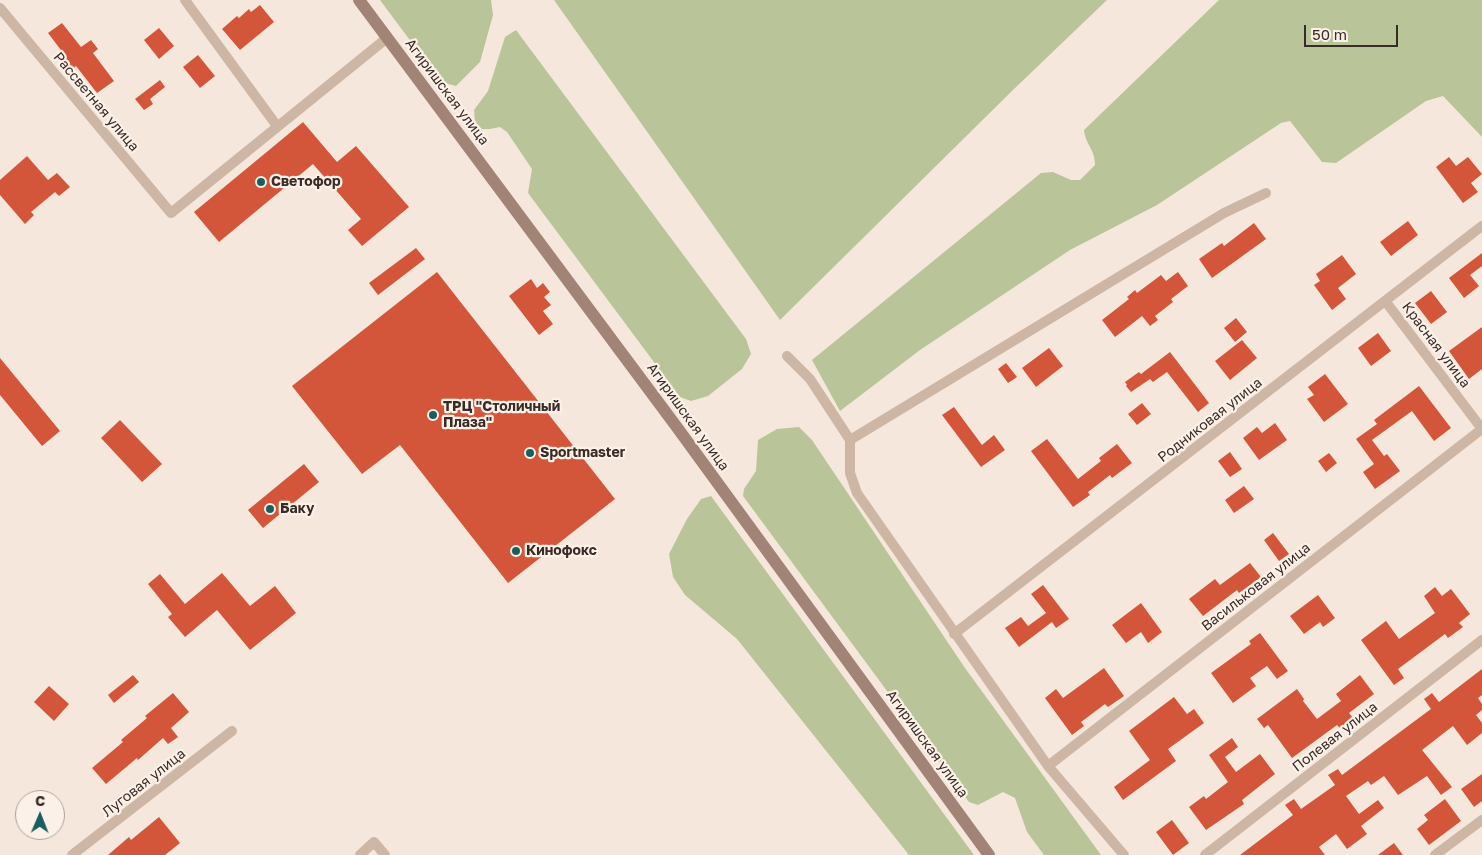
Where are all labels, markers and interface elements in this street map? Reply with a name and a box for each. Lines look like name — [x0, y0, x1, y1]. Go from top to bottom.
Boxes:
scale bar — [1307, 15, 1401, 47]
text: 50 m — [1312, 25, 1347, 43]
street label: Агиришская улица — [402, 36, 492, 148]
street label: Рассветная улица — [50, 49, 142, 155]
place label: Светофор — [271, 174, 341, 190]
marker: Светофор — [255, 176, 267, 188]
street label: Красная улица — [1398, 299, 1474, 391]
street label: Агиришская улица — [643, 360, 733, 474]
street label: Родниковая улица — [1155, 374, 1265, 466]
place label: ТРЦ "Столичный Плаза" — [443, 399, 560, 432]
marker: ТРЦ "Столичный Плаза" — [427, 409, 439, 421]
place label: Sportmaster — [540, 445, 625, 461]
marker: Sportmaster — [524, 447, 536, 459]
place label: Баку — [280, 501, 314, 517]
marker: Баку — [264, 503, 276, 515]
street label: Васильковая улица — [1198, 539, 1314, 635]
place label: Кинофокс — [526, 543, 597, 559]
marker: Кинофокс — [510, 545, 522, 557]
street label: Агиришская улица — [882, 687, 972, 801]
street label: Полевая улица — [1289, 699, 1381, 775]
street label: Луговая улица — [99, 745, 189, 821]
north arrow — [15, 790, 65, 840]
text: С — [35, 792, 45, 809]

